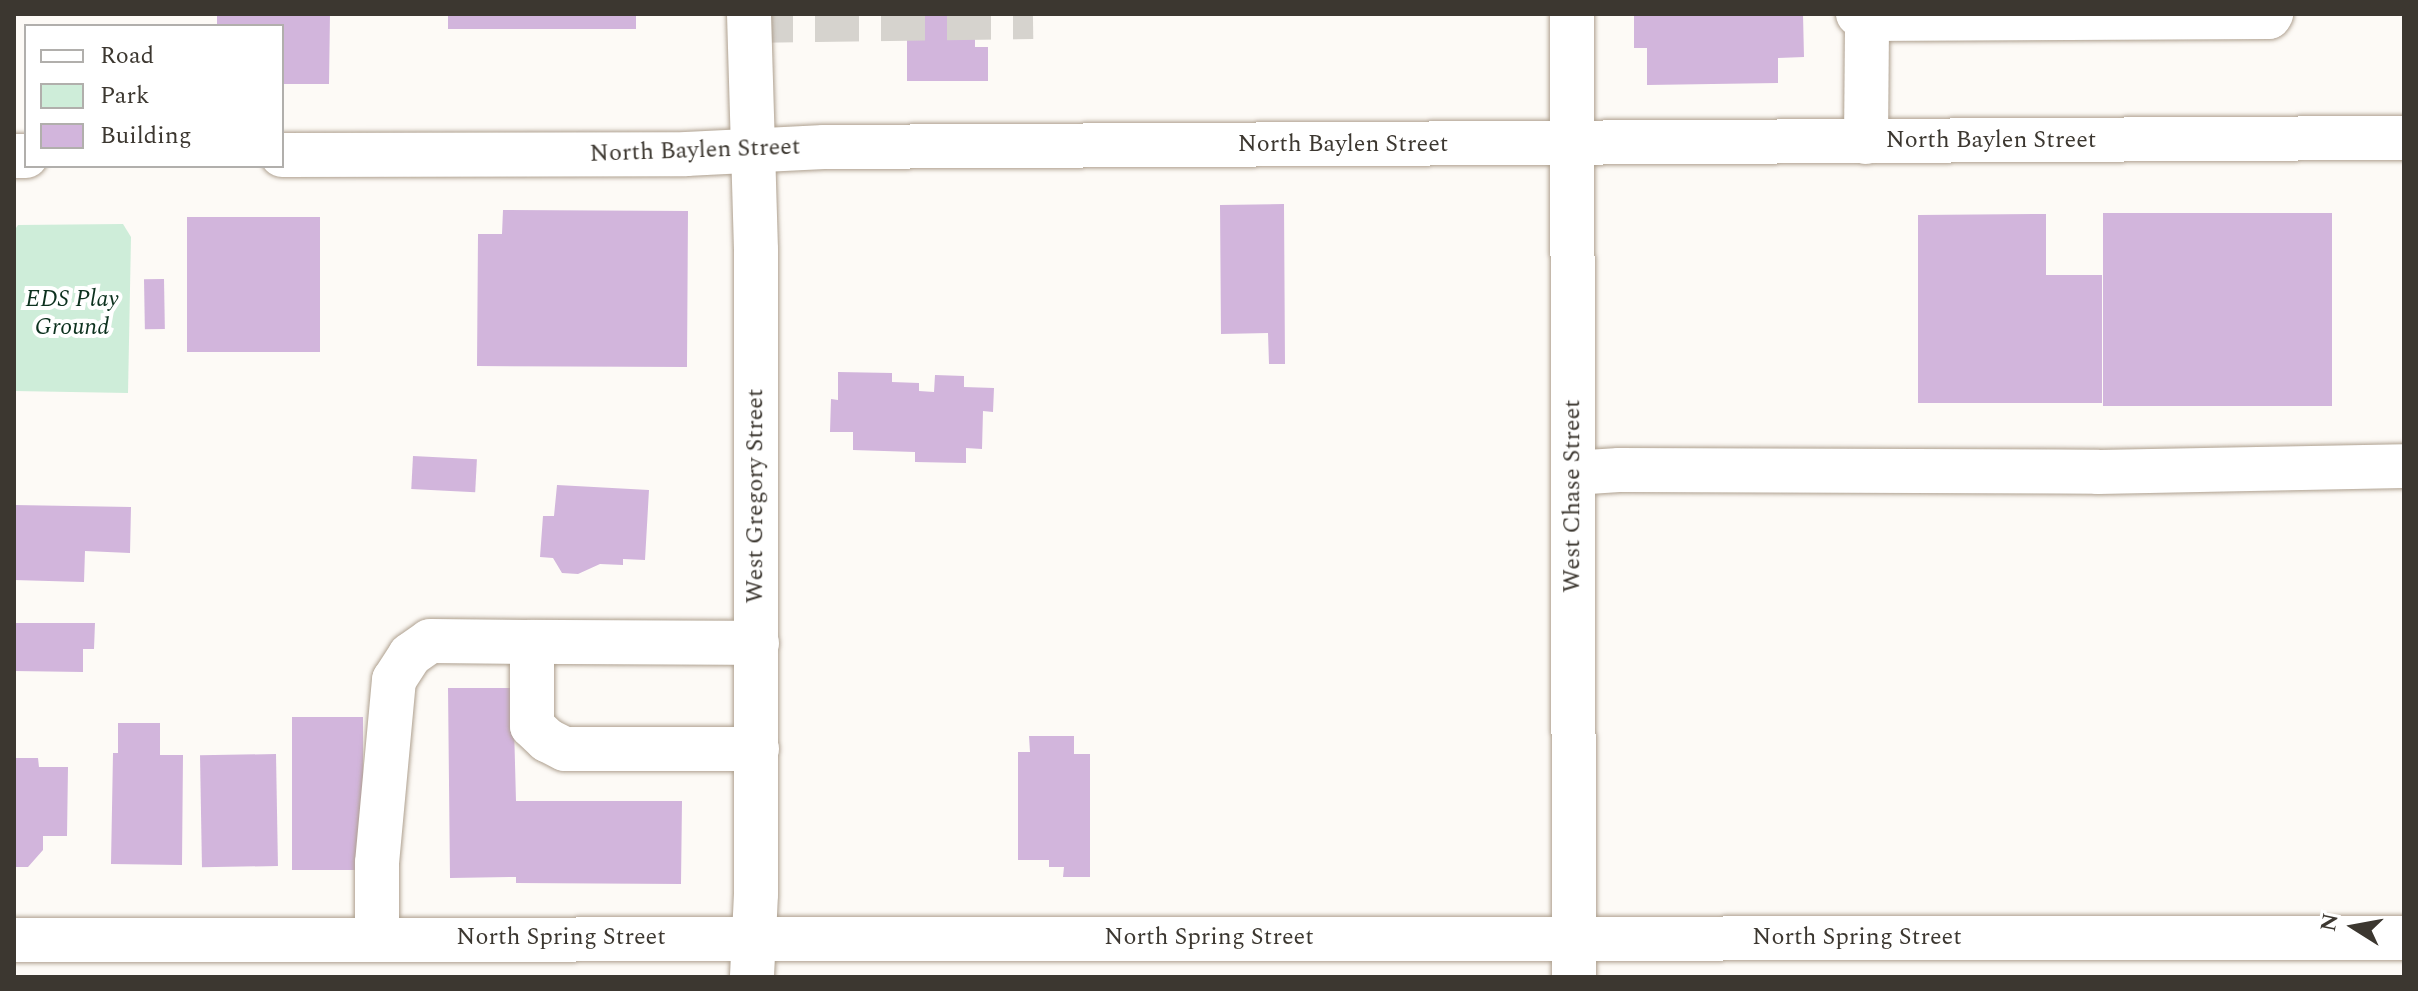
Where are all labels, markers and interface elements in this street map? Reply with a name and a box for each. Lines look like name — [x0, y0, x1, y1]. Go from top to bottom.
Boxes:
legend — [24, 24, 284, 168]
text: Road — [100, 38, 154, 74]
text: Park — [100, 78, 150, 114]
text: Building — [100, 118, 192, 154]
street label: North Baylen Street — [1886, 127, 2096, 155]
street label: North Baylen Street — [1238, 131, 1448, 159]
street label: North Baylen Street — [589, 133, 801, 169]
park label: EDS Play Ground — [25, 286, 119, 342]
street label: West Gregory Street — [742, 389, 770, 603]
street label: West Chase Street — [1559, 399, 1587, 593]
north arrow — [2314, 887, 2394, 967]
text: N — [2312, 910, 2348, 934]
street label: North Spring Street — [456, 924, 666, 952]
street label: North Spring Street — [1104, 924, 1314, 952]
street label: North Spring Street — [1752, 924, 1962, 952]

